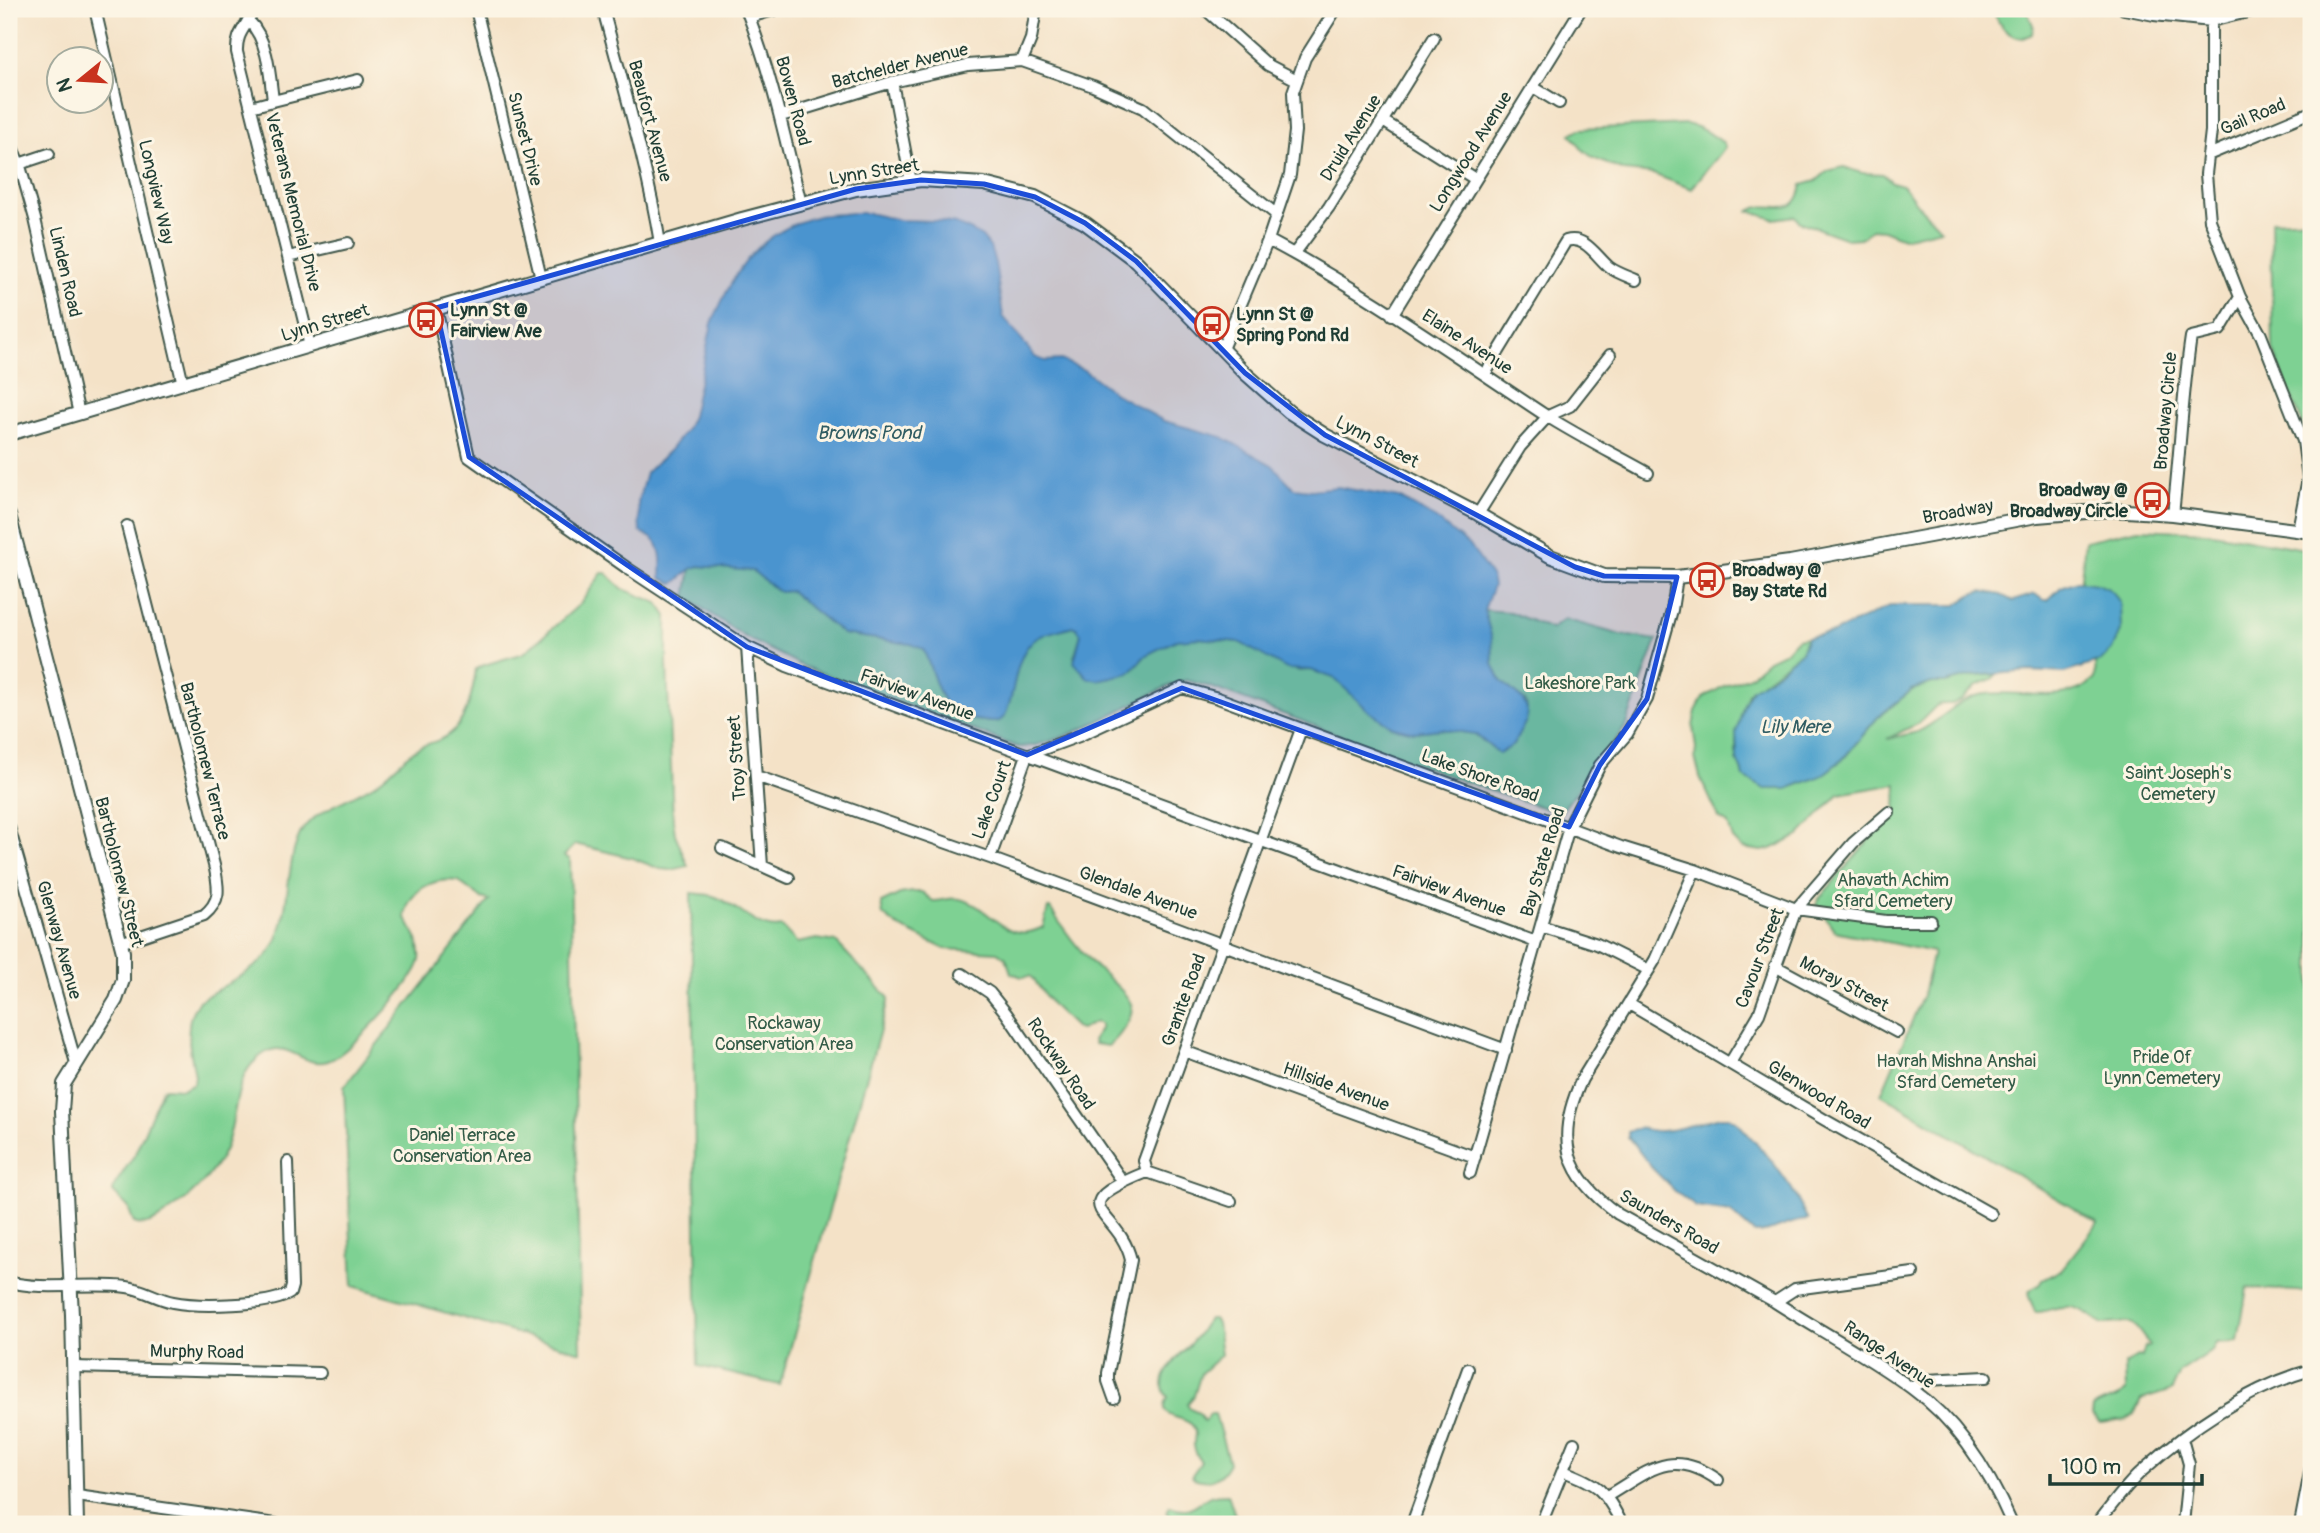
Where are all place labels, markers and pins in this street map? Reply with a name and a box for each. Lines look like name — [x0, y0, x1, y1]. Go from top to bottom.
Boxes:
place label: Lynn St @ Fairview Ave — [450, 299, 543, 343]
bus stop icon: Lynn St @ Fairview Ave — [407, 301, 445, 339]
place label: Lynn St @ Spring Pond Rd — [1236, 303, 1349, 347]
bus stop icon: Lynn St @ Spring Pond Rd — [1193, 305, 1231, 343]
place label: Broadway @ Broadway Circle — [2010, 479, 2129, 523]
bus stop icon: Broadway @ Broadway Circle — [2133, 481, 2171, 519]
place label: Broadway @ Bay State Rd — [1732, 559, 1827, 603]
bus stop icon: Broadway @ Bay State Rd — [1688, 561, 1726, 599]

